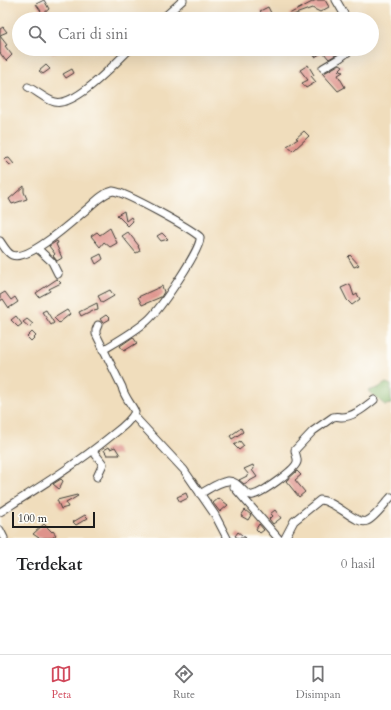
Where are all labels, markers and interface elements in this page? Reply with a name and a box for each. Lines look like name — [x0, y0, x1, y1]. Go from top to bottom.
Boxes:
search box — [12, 12, 379, 56]
icon: search — [26, 23, 48, 45]
text: Cari di sini — [58, 24, 128, 44]
scale bar — [12, 510, 95, 529]
text: 100 m — [18, 511, 47, 526]
text: Terdekat — [16, 553, 82, 576]
text: 0 hasil — [341, 555, 375, 573]
tab: Peta — [50, 663, 72, 702]
tab: Rute — [173, 663, 195, 702]
tab: Disimpan — [296, 663, 341, 702]

